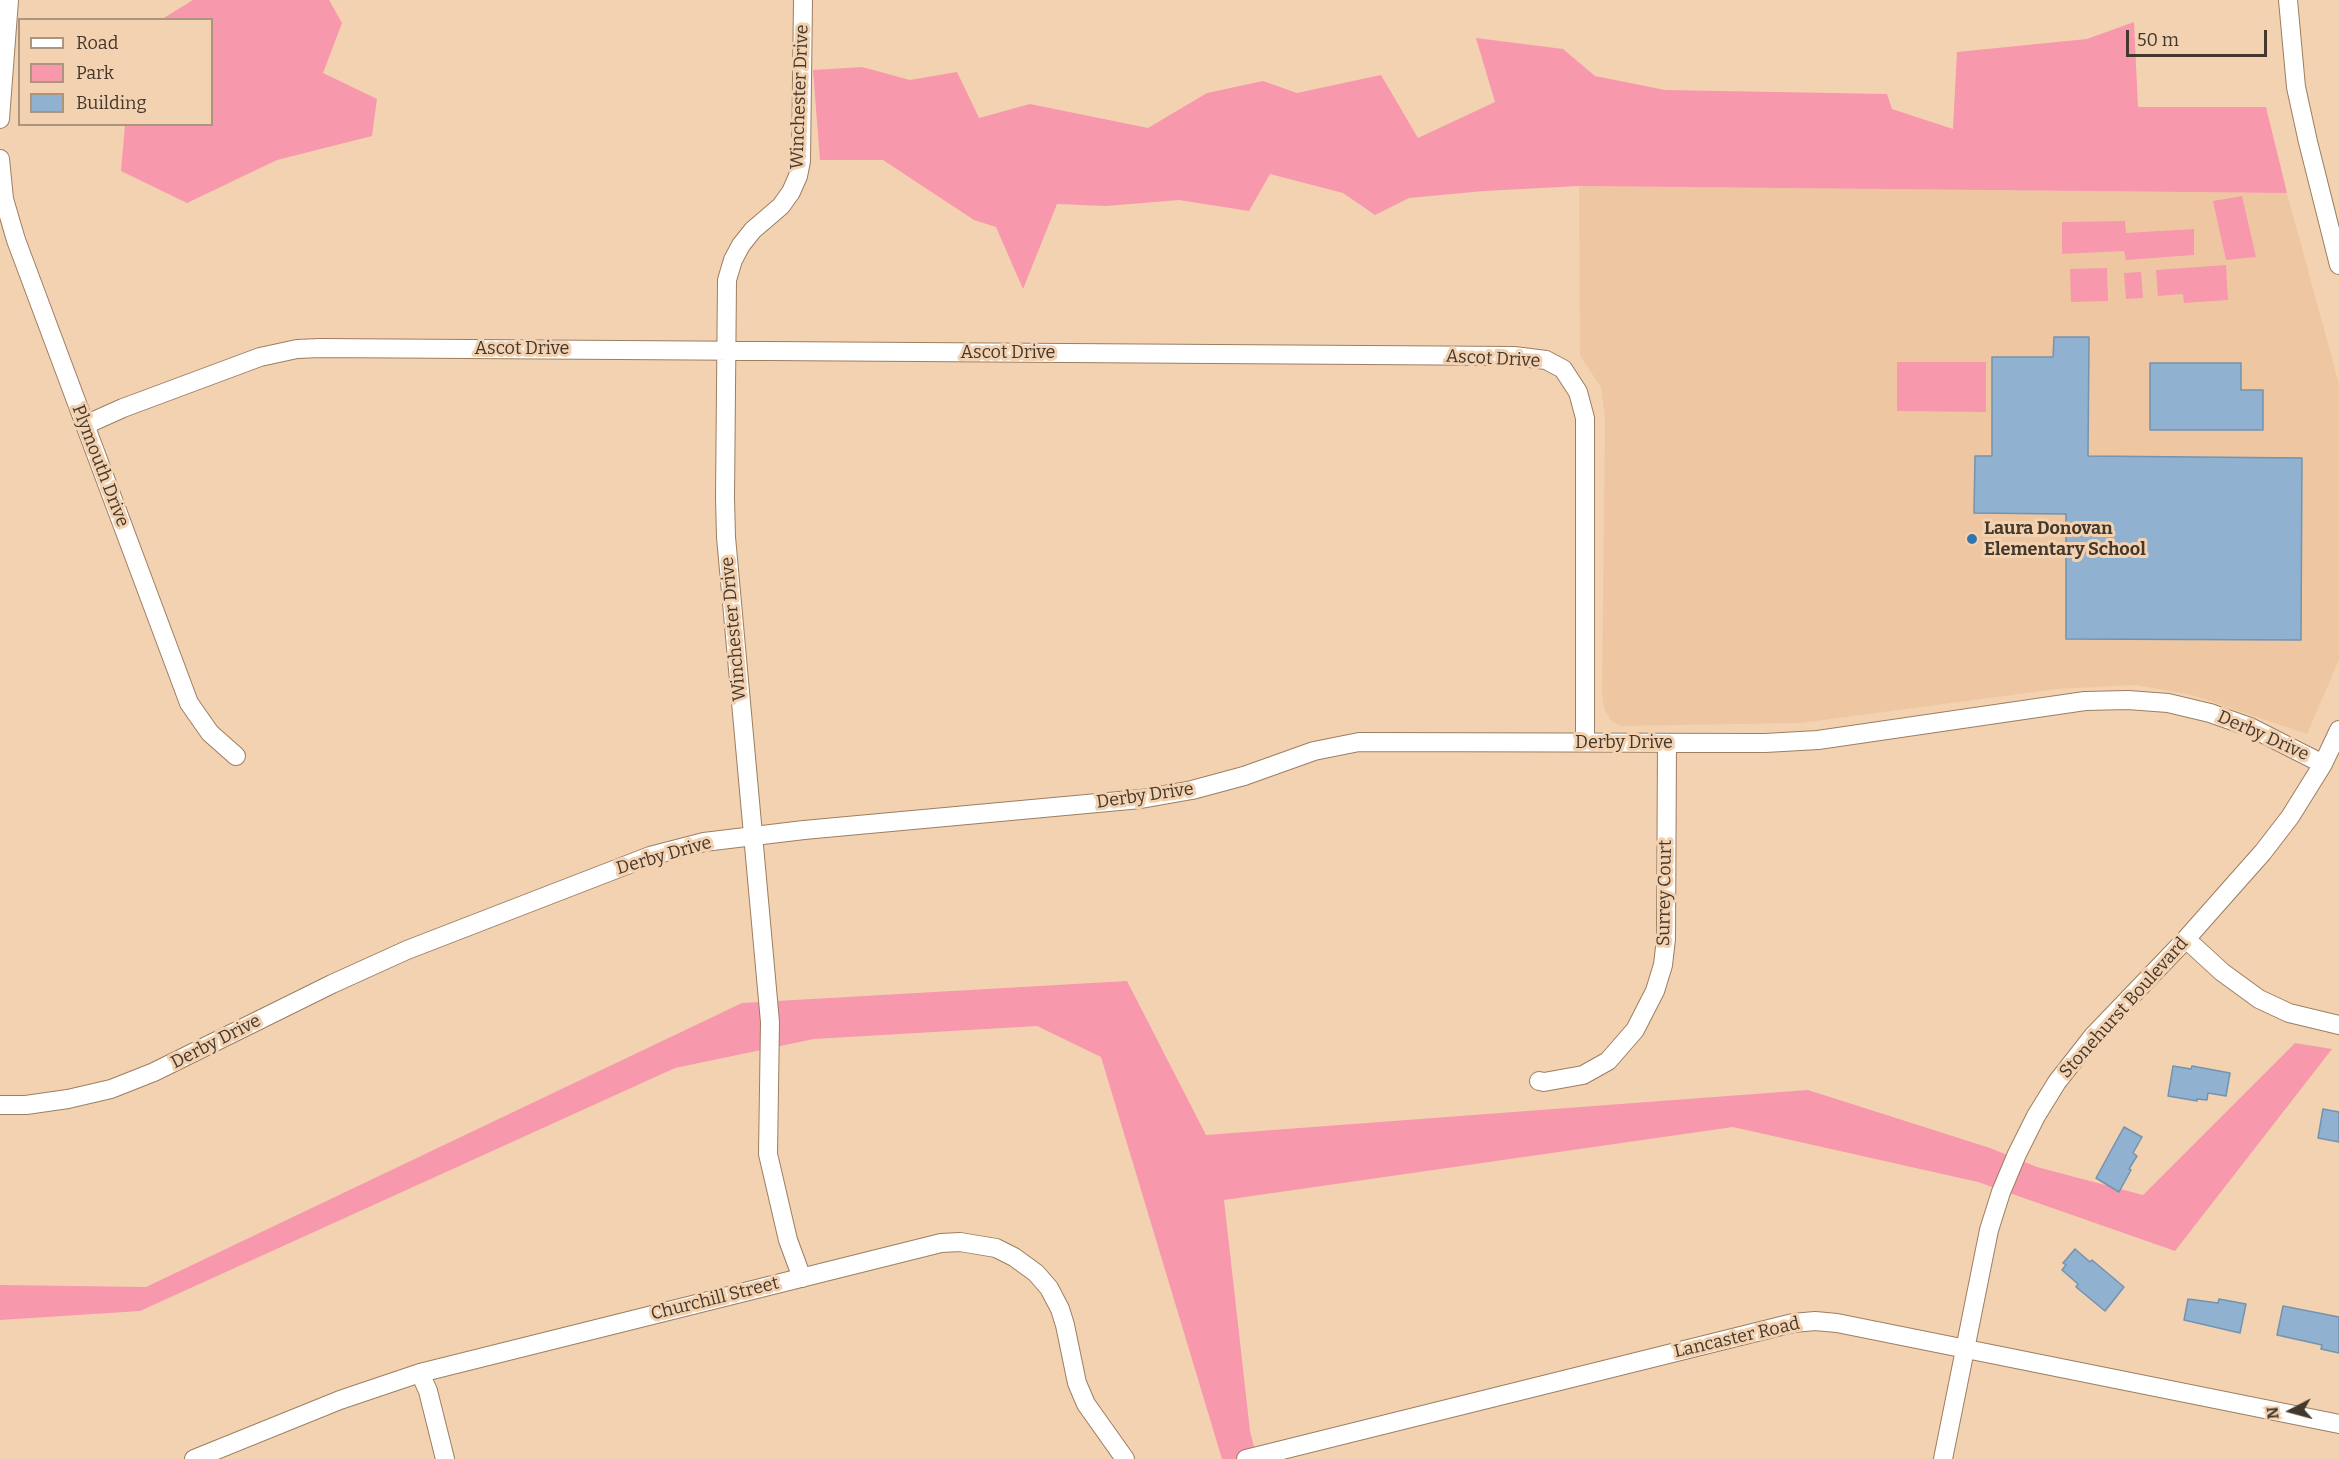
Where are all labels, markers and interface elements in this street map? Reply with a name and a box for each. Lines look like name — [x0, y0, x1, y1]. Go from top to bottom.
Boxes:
legend — [18, 18, 213, 126]
scale bar — [2129, 18, 2270, 56]
street label: Winchester Drive — [787, 24, 813, 170]
text: 50 m — [2137, 29, 2179, 51]
text: Road — [76, 32, 118, 54]
text: Park — [76, 62, 114, 84]
text: Building — [76, 92, 147, 114]
street label: Ascot Drive — [475, 338, 569, 360]
street label: Ascot Drive — [961, 342, 1055, 364]
street label: Ascot Drive — [1445, 346, 1541, 372]
street label: Plymouth Drive — [67, 402, 133, 530]
place label: Laura Donovan Elementary School — [1984, 518, 2146, 560]
marker: Laura Donovan Elementary School — [1965, 532, 1979, 546]
street label: Winchester Drive — [717, 556, 751, 702]
street label: Derby Drive — [2214, 706, 2312, 766]
street label: Derby Drive — [1575, 732, 1673, 754]
street label: Derby Drive — [1095, 778, 1195, 814]
street label: Derby Drive — [614, 832, 714, 880]
street label: Surrey Court — [1653, 840, 1677, 946]
street label: Stonehurst Boulevard — [2055, 933, 2193, 1083]
street label: Derby Drive — [168, 1010, 264, 1074]
street label: Churchill Street — [649, 1273, 781, 1325]
street label: Lancaster Road — [1672, 1313, 1802, 1363]
north arrow — [2261, 1381, 2321, 1441]
text: N — [2263, 1406, 2283, 1420]

